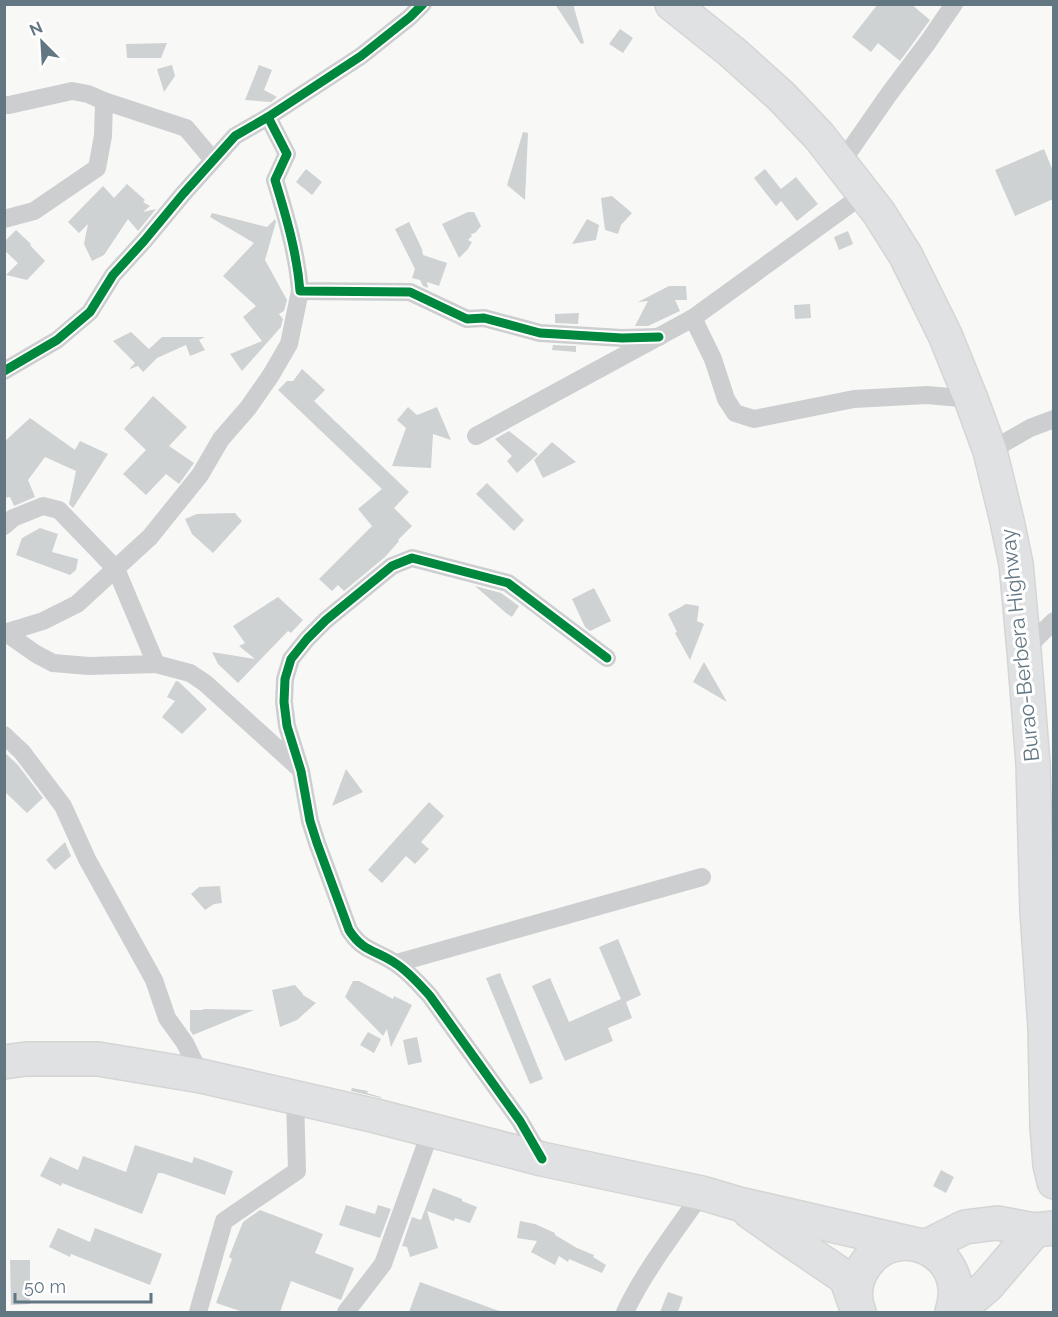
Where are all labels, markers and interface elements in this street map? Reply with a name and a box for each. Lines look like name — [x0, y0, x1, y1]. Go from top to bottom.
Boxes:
north arrow — [12, 12, 72, 72]
text: N — [27, 18, 46, 40]
street label: Burao-Berbera Highway — [995, 527, 1044, 763]
scale bar — [15, 1266, 152, 1304]
text: 50 m — [24, 1276, 66, 1297]

